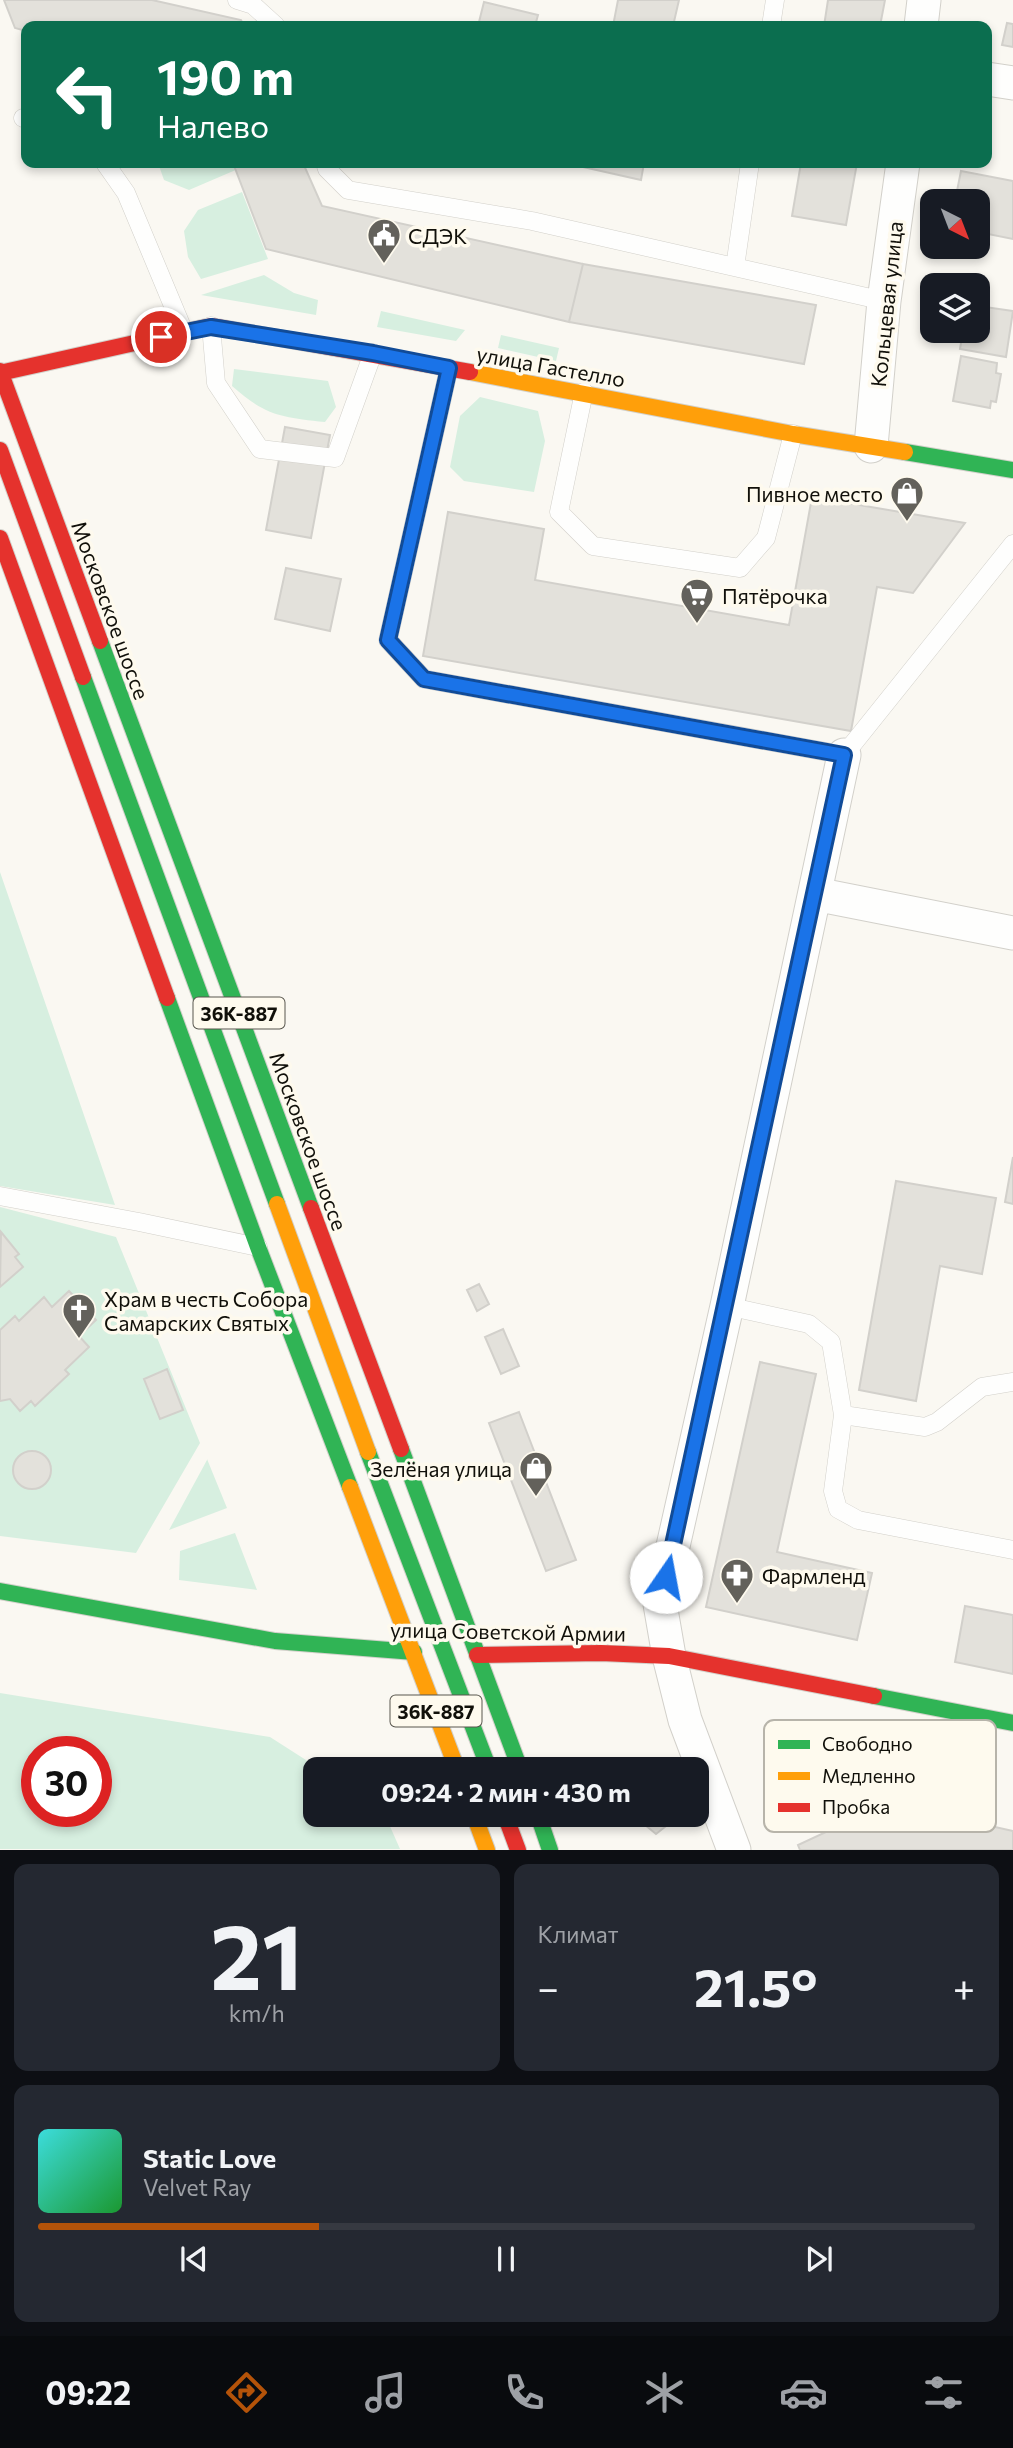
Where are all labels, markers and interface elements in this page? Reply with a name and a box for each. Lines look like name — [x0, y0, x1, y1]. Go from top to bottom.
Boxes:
text: 190 m — [157, 45, 294, 105]
icon: left — [42, 49, 133, 140]
text: Налево — [157, 105, 269, 145]
north arrow — [920, 189, 990, 259]
map controls — [920, 189, 990, 343]
public building icon: СДЭК — [365, 216, 403, 265]
street label: Кольцевая улица — [865, 220, 907, 388]
place label: СДЭК — [408, 223, 467, 248]
button: layers — [920, 273, 990, 343]
pin — [131, 307, 191, 367]
icon: arrive — [142, 318, 180, 356]
street label: улица Гастелло — [475, 341, 627, 391]
shop icon: Пивное место — [888, 474, 926, 523]
place label: Пивное место — [746, 481, 883, 506]
street label: Московское шоссе — [67, 517, 155, 703]
supermarket icon: Пятёрочка — [678, 576, 716, 625]
place label: Пятёрочка — [722, 583, 828, 608]
road number: 36К-887 — [194, 998, 284, 1028]
street label: Московское шоссе — [265, 1048, 353, 1234]
place label: Храм в честь Собора Самарских Святых — [104, 1286, 308, 1335]
church icon: Храм в честь Собора Самарских Святых — [60, 1291, 98, 1340]
shop icon: Зелёная улица — [517, 1449, 555, 1498]
place label: Зелёная улица — [370, 1456, 512, 1481]
position arrow — [629, 1540, 703, 1614]
pharmacy icon: Фармленд — [718, 1556, 756, 1605]
place label: Фармленд — [762, 1563, 866, 1588]
street label: улица Советской Армии — [390, 1616, 626, 1646]
road number: 36К-887 — [390, 1695, 481, 1726]
legend — [764, 1720, 996, 1832]
text: Свободно — [822, 1732, 912, 1755]
speed limit sign: 30 — [21, 1736, 112, 1827]
text: Медленно — [822, 1764, 916, 1787]
text: 09:24 · 2 мин · 430 m — [381, 1776, 631, 1807]
text: Пробка — [822, 1795, 890, 1818]
text: 21 — [210, 1897, 303, 2009]
text: Климат — [538, 1920, 619, 1948]
text: 21.5° — [694, 1954, 818, 2018]
text: − — [538, 1963, 559, 2010]
text: + — [953, 1963, 975, 2010]
text: km/h — [229, 1999, 285, 2027]
text: Static Love — [143, 2142, 276, 2173]
text: Velvet Ray — [143, 2173, 251, 2201]
icon: previous — [175, 2240, 213, 2278]
icon: pause — [487, 2240, 525, 2278]
icon: next — [800, 2240, 838, 2278]
icon: directions — [222, 2368, 271, 2417]
icon: music — [361, 2368, 410, 2417]
icon: phone — [500, 2368, 549, 2417]
icon: climate — [640, 2368, 689, 2417]
icon: car — [779, 2368, 828, 2417]
icon: filters — [919, 2368, 968, 2417]
text: 09:22 — [45, 2372, 131, 2412]

